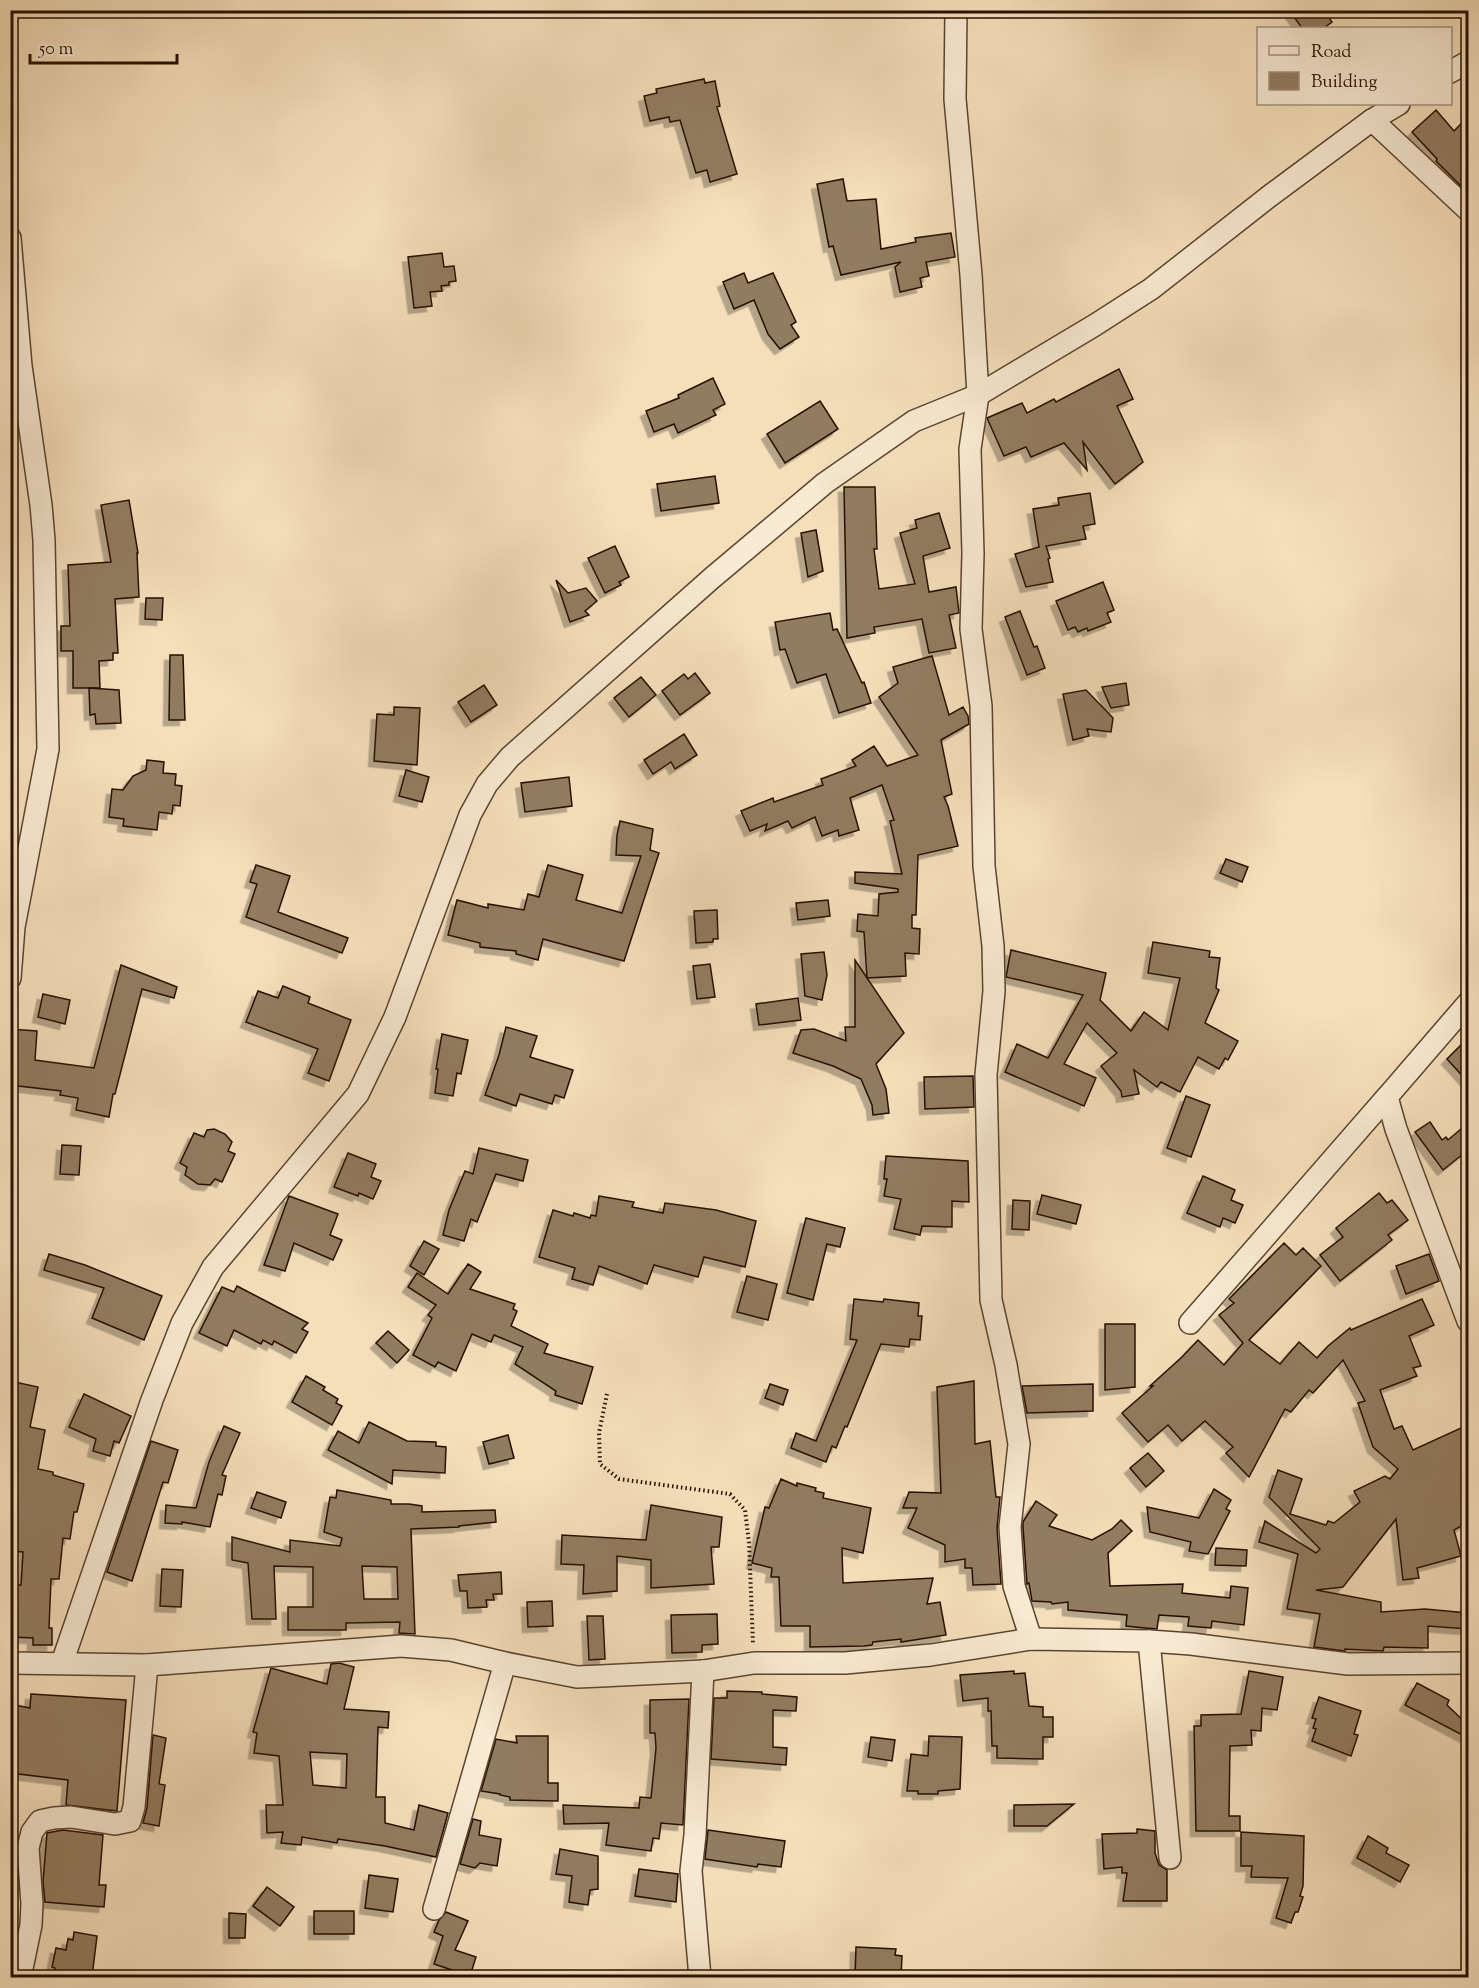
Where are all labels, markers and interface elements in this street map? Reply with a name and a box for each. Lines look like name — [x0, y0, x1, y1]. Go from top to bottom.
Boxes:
scale bar — [30, 27, 177, 65]
legend — [1257, 27, 1452, 105]
text: 50 m — [38, 37, 74, 63]
text: Road — [1311, 40, 1351, 66]
text: Building — [1311, 70, 1377, 96]

